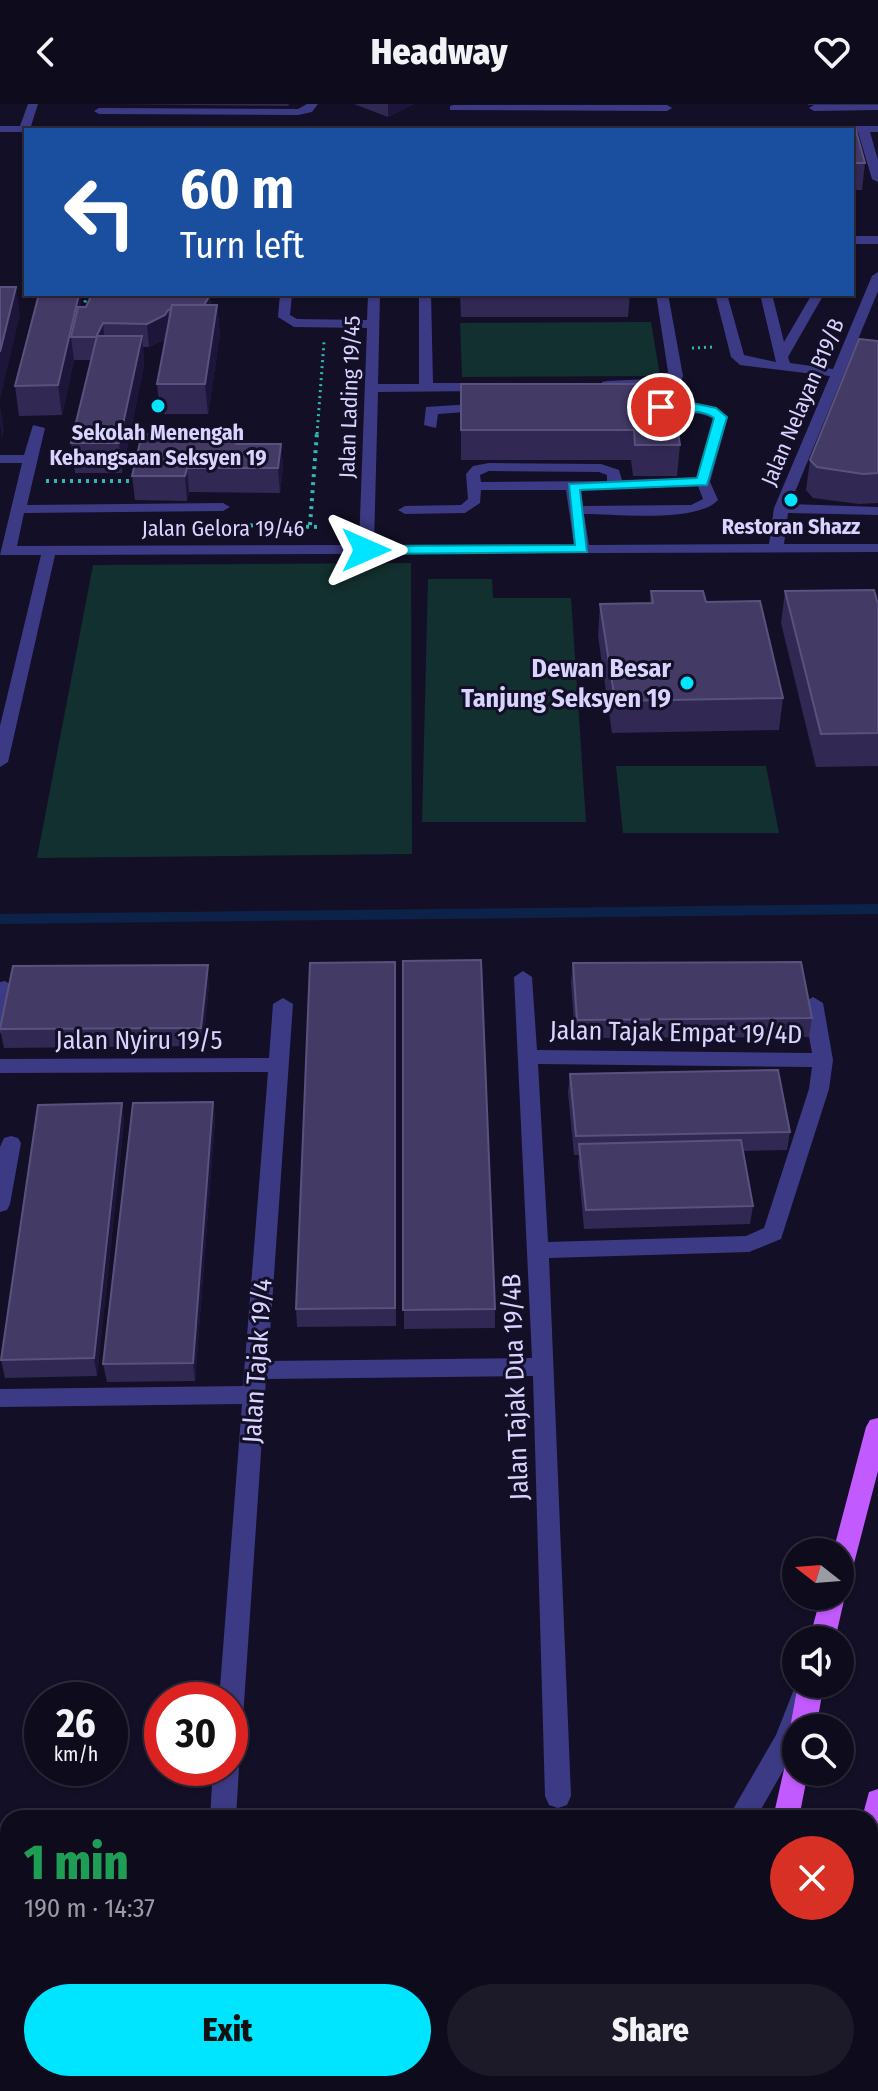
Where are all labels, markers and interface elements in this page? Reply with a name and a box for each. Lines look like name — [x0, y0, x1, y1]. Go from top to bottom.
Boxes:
icon: back — [24, 30, 68, 74]
text: Headway — [371, 30, 507, 74]
icon: heart — [810, 30, 854, 74]
text: 60 m — [180, 156, 294, 223]
icon: left — [48, 160, 152, 264]
text: Turn left — [180, 224, 304, 268]
street label: Jalan Nelayan B19/B — [755, 314, 850, 490]
street label: Jalan Lading 19/45 — [333, 315, 366, 479]
pin — [627, 373, 695, 441]
icon: arrive — [639, 385, 683, 429]
marker: Sekolah Menengah Kebangsaan Seksyen 19 — [149, 397, 167, 415]
place label: Sekolah Menengah Kebangsaan Seksyen 19 — [49, 419, 267, 471]
marker: Restoran Shazz — [782, 491, 800, 509]
position arrow — [324, 508, 408, 592]
place label: Restoran Shazz — [722, 513, 860, 540]
street label: Jalan Gelora 19/46 — [142, 515, 304, 542]
place label: Dewan Besar Tanjung Seksyen 19 — [461, 653, 671, 714]
marker: Dewan Besar Tanjung Seksyen 19 — [678, 674, 696, 692]
street label: Jalan Tajak Empat 19/4D — [549, 1015, 803, 1050]
street label: Jalan Nyiru 19/5 — [56, 1025, 222, 1056]
street label: Jalan Tajak Dua 19/4B — [496, 1273, 535, 1501]
street label: Jalan Tajak 19/4 — [236, 1278, 279, 1444]
north arrow — [782, 1538, 854, 1610]
map controls — [782, 1538, 854, 1786]
button: sound — [782, 1626, 854, 1698]
speed limit sign: 30 — [144, 1682, 248, 1786]
text: 26 — [56, 1700, 96, 1748]
button: search — [782, 1714, 854, 1786]
text: km/h — [54, 1742, 98, 1766]
text: 1 min — [24, 1834, 128, 1892]
button: close — [770, 1836, 854, 1920]
text: 190 m · 14:37 — [24, 1893, 155, 1924]
button: Exit — [24, 1984, 431, 2076]
button: Share — [447, 1984, 854, 2076]

